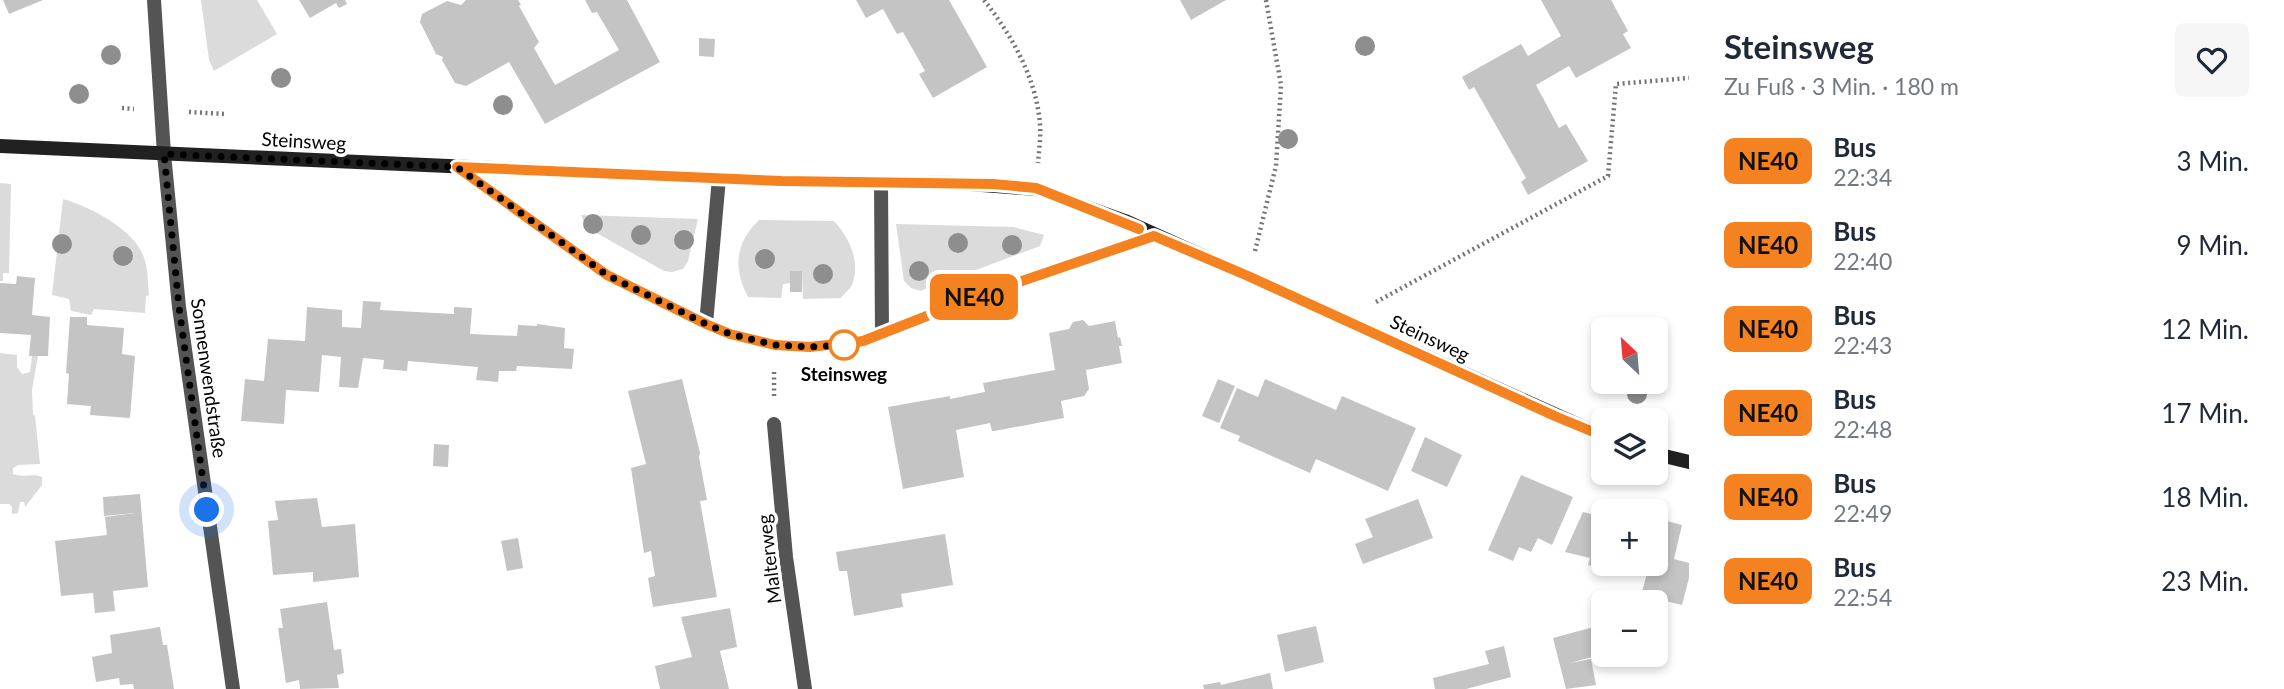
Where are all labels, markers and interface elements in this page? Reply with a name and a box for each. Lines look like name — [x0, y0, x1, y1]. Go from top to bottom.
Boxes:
button: heart — [2175, 23, 2249, 97]
text: Steinsweg — [1724, 26, 1874, 66]
text: Zu Fuß · 3 Min. · 180 m — [1724, 72, 1959, 100]
street label: Steinsweg — [261, 127, 347, 154]
text: Bus — [1833, 131, 1876, 163]
text: 3 Min. — [2176, 145, 2249, 177]
text: NE40 — [1738, 146, 1798, 175]
text: 22:34 — [1833, 163, 1892, 191]
text: Bus — [1833, 215, 1876, 247]
text: 9 Min. — [2176, 229, 2249, 261]
text: NE40 — [1738, 230, 1798, 259]
text: 22:40 — [1833, 247, 1892, 275]
line badge: NE40 — [925, 274, 1023, 320]
text: NE40 — [944, 282, 1004, 311]
street label: Sonnenwendstraße — [187, 297, 232, 459]
text: Bus — [1833, 299, 1876, 331]
street label: Steinsweg — [1387, 309, 1474, 366]
text: 12 Min. — [2161, 313, 2249, 345]
text: NE40 — [1738, 314, 1798, 343]
north arrow — [1591, 317, 1668, 394]
map controls — [1591, 317, 1668, 667]
marker: Steinsweg — [829, 330, 859, 360]
text: 22:43 — [1833, 331, 1892, 359]
place label: Steinsweg — [801, 362, 887, 385]
text: Bus — [1833, 383, 1876, 415]
text: 17 Min. — [2161, 397, 2249, 429]
text: NE40 — [1738, 398, 1798, 427]
button: layers — [1591, 408, 1668, 485]
text: 22:48 — [1833, 415, 1892, 443]
text: Bus — [1833, 467, 1876, 499]
text: 18 Min. — [2161, 481, 2249, 513]
text: NE40 — [1738, 482, 1798, 511]
your location — [189, 492, 224, 527]
button: + — [1591, 499, 1668, 576]
text: 22:49 — [1833, 499, 1892, 527]
street label: Malterweg — [752, 513, 785, 605]
text: Bus — [1833, 551, 1876, 583]
text: 23 Min. — [2161, 565, 2249, 597]
text: NE40 — [1738, 566, 1798, 595]
text: 22:54 — [1833, 583, 1892, 611]
button: − — [1591, 590, 1668, 667]

